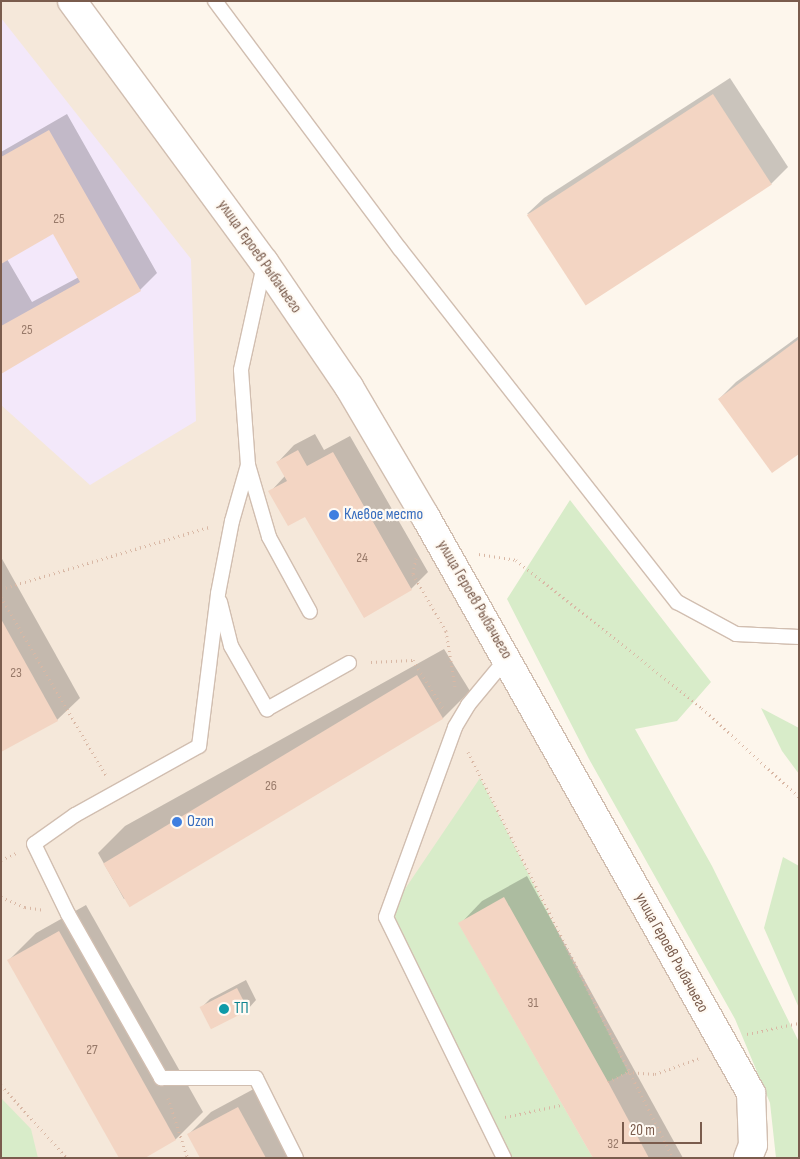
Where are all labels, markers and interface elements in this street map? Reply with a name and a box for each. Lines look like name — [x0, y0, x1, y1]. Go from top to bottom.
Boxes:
street label: улица Героев Рыбачьего — [213, 197, 305, 317]
house number: 25 — [53, 211, 65, 227]
house number: 25 — [21, 322, 33, 338]
place label: Клевое место — [344, 505, 423, 525]
marker: Клевое место — [328, 509, 340, 521]
street label: улица Героев Рыбачьего — [432, 537, 516, 663]
house number: 24 — [356, 550, 368, 566]
house number: 23 — [10, 665, 22, 681]
house number: 26 — [265, 778, 277, 794]
place label: Ozon — [187, 812, 214, 832]
marker: Ozon — [171, 816, 183, 828]
street label: улица Героев Рыбачьего — [630, 890, 712, 1016]
house number: 31 — [528, 995, 538, 1011]
place label: ТП — [234, 999, 249, 1019]
marker: ТП — [218, 1003, 230, 1015]
house number: 27 — [86, 1042, 98, 1058]
scale bar — [625, 1112, 705, 1144]
text: 20 m — [630, 1121, 655, 1140]
house number: 32 — [607, 1136, 619, 1152]

